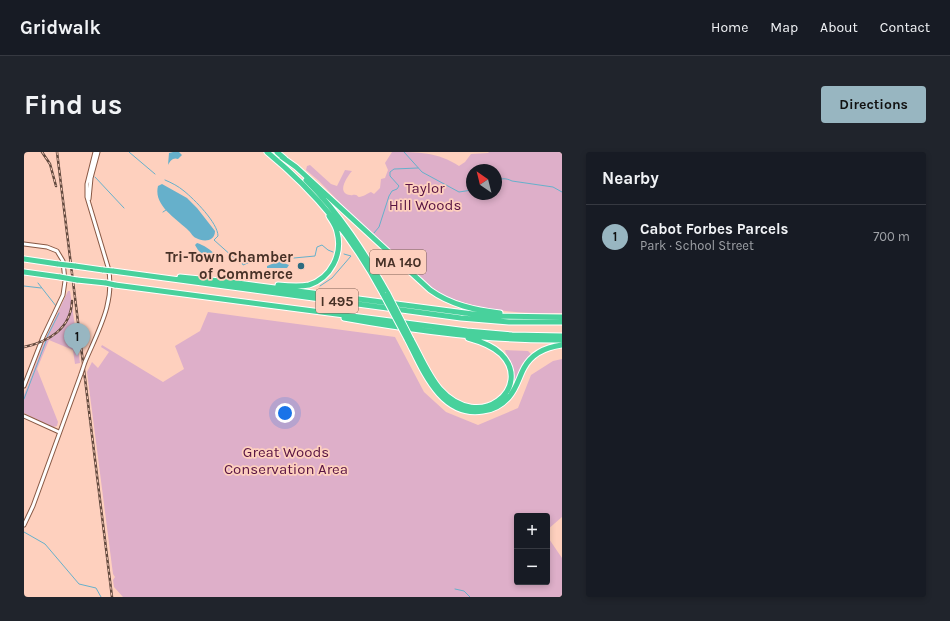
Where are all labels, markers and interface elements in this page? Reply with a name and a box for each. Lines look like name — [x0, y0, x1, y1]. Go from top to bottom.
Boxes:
text: Gridwalk — [20, 17, 101, 39]
text: Home — [711, 19, 748, 36]
text: Map — [770, 19, 798, 36]
text: About — [820, 19, 858, 36]
text: Contact — [880, 19, 930, 36]
button: Directions — [821, 86, 926, 123]
text: Find us — [24, 88, 123, 121]
north arrow — [466, 164, 502, 200]
text: Nearby — [602, 168, 659, 188]
park label: Taylor Hill Woods — [389, 179, 461, 214]
text: Cabot Forbes Parcels — [640, 220, 788, 238]
text: 1 — [613, 229, 617, 244]
text: 700 m — [873, 229, 910, 244]
text: Park · School Street — [640, 238, 754, 253]
place label: Tri-Town Chamber of Commerce — [165, 248, 293, 283]
road number: MA 140 — [370, 250, 426, 274]
marker: Tri-Town Chamber of Commerce — [296, 261, 306, 271]
road number: I 495 — [316, 289, 358, 313]
pin: 1 — [64, 323, 90, 356]
your location — [275, 403, 295, 423]
park label: Great Woods Conservation Area — [224, 443, 348, 478]
map controls — [514, 513, 550, 585]
button: + — [514, 513, 550, 549]
button: − — [514, 549, 550, 585]

